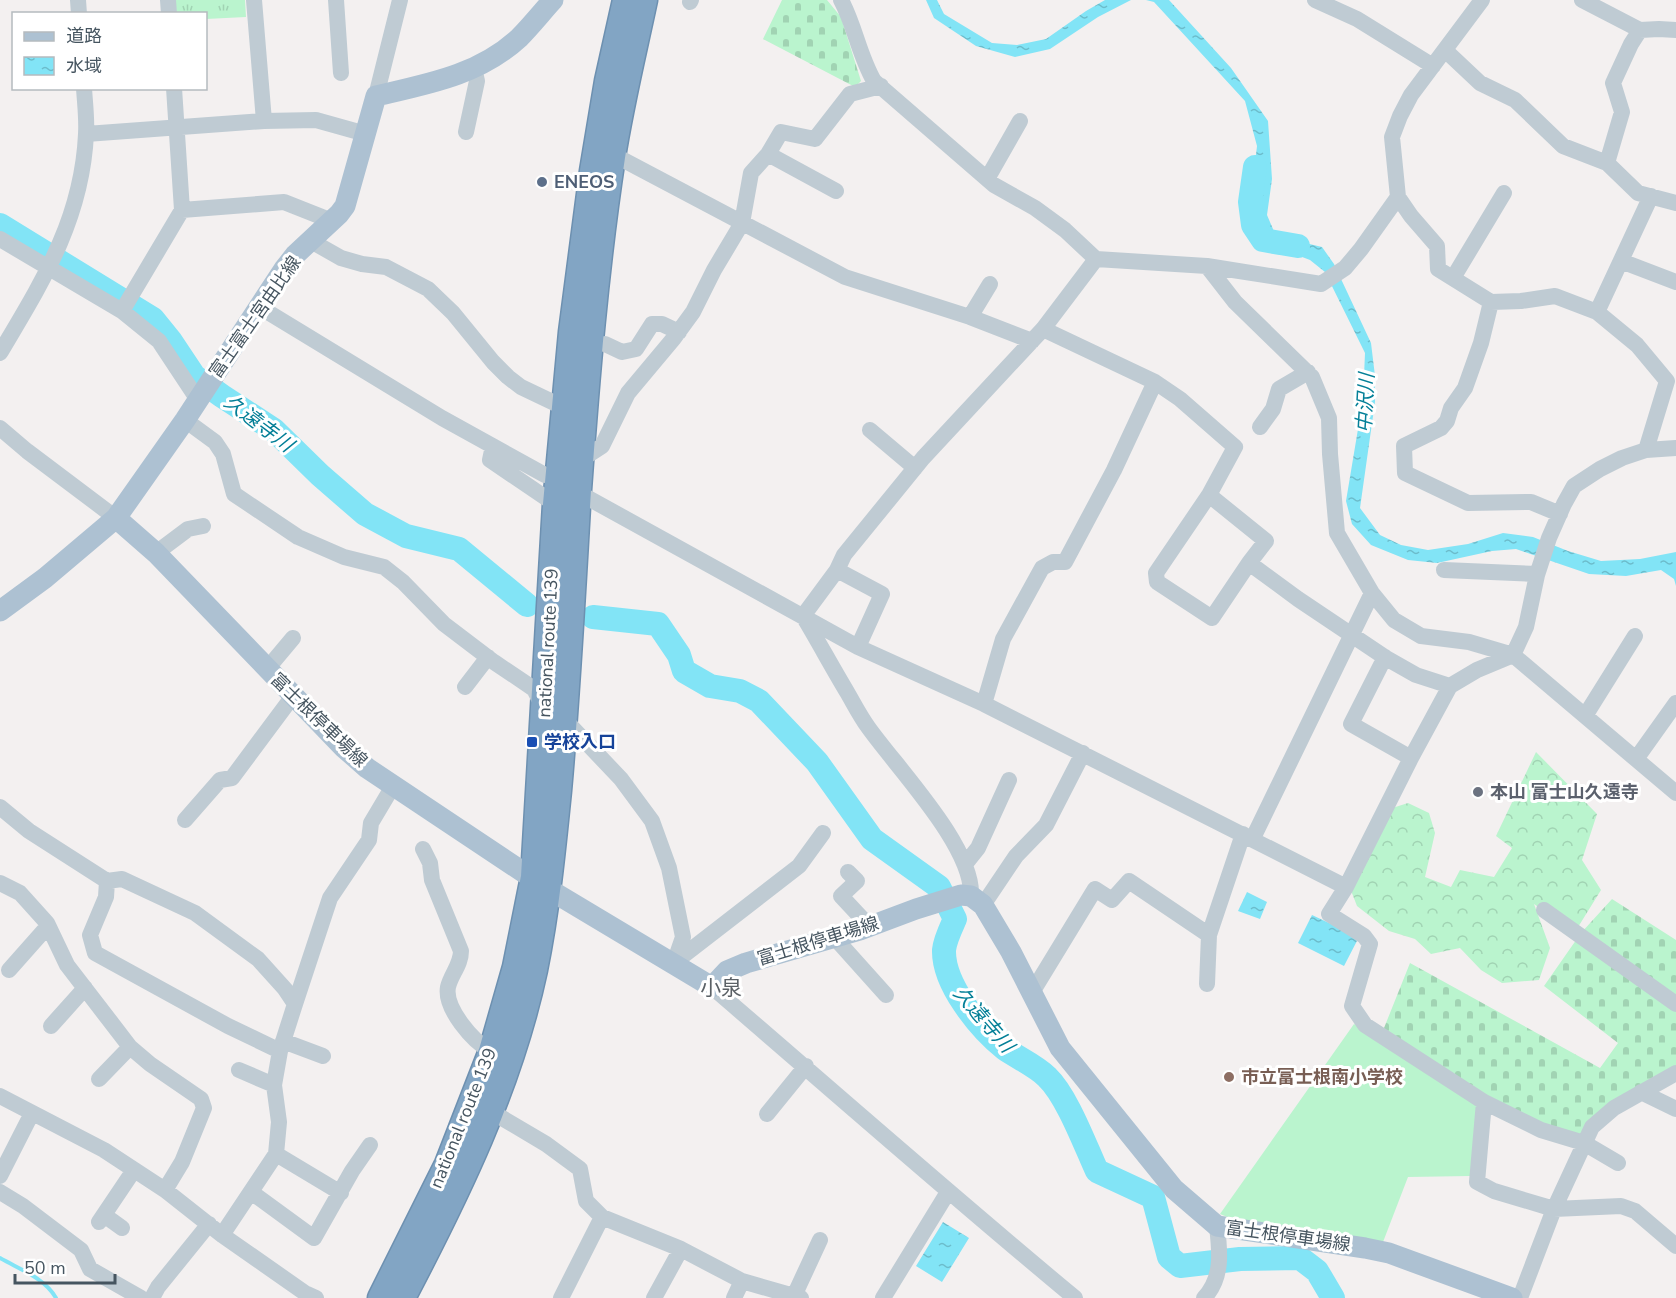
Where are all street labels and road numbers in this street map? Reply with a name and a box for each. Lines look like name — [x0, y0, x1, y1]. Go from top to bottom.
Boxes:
street label: 富士富士宮由比線 — [204, 251, 306, 383]
street label: national route 139 — [532, 568, 564, 718]
street label: 富士根停車場線 — [265, 668, 373, 772]
street label: 富士根停車場線 — [754, 911, 882, 971]
street label: national route 139 — [424, 1044, 502, 1192]
street label: 富士根停車場線 — [1224, 1215, 1352, 1257]

